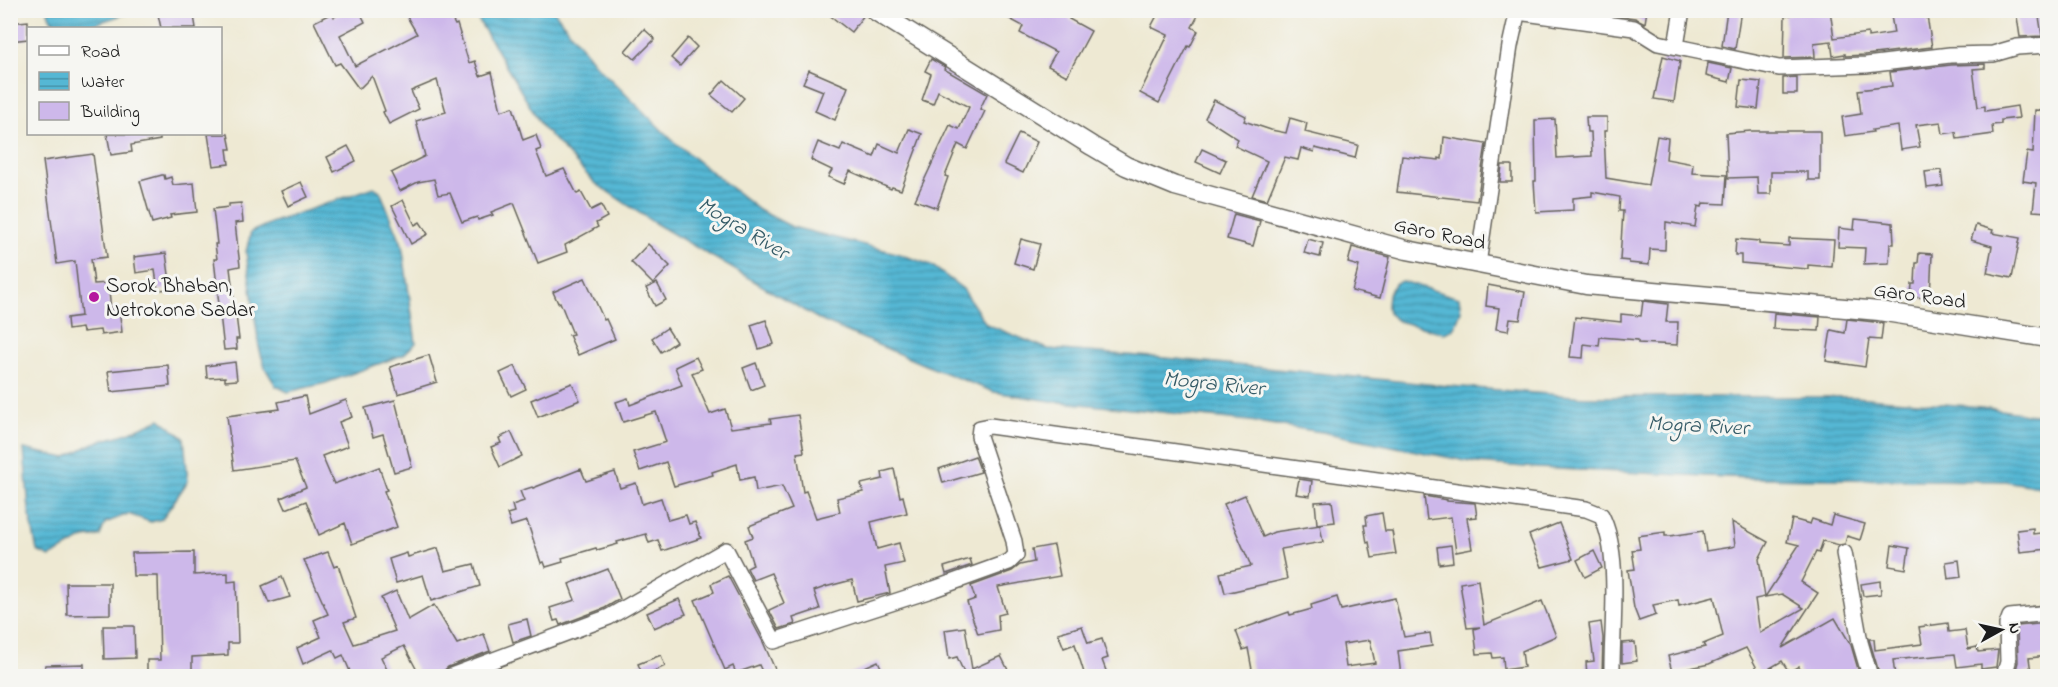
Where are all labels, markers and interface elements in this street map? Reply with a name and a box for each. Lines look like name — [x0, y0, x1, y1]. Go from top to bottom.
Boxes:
legend — [27, 27, 222, 135]
text: Road — [81, 40, 120, 66]
text: Water — [81, 70, 125, 96]
text: Building — [80, 100, 140, 127]
water label: Mogra River — [691, 190, 797, 271]
street label: Garo Road — [1391, 211, 1488, 259]
place label: Sorok Bhaban, Netrokona Sadar — [106, 272, 255, 326]
street label: Garo Road — [1872, 276, 1968, 318]
marker: Sorok Bhaban, Netrokona Sadar — [87, 290, 101, 304]
water label: Mogra River — [1162, 364, 1269, 406]
water label: Mogra River — [1647, 408, 1752, 446]
north arrow — [1971, 600, 2031, 660]
text: N — [2001, 621, 2027, 635]

